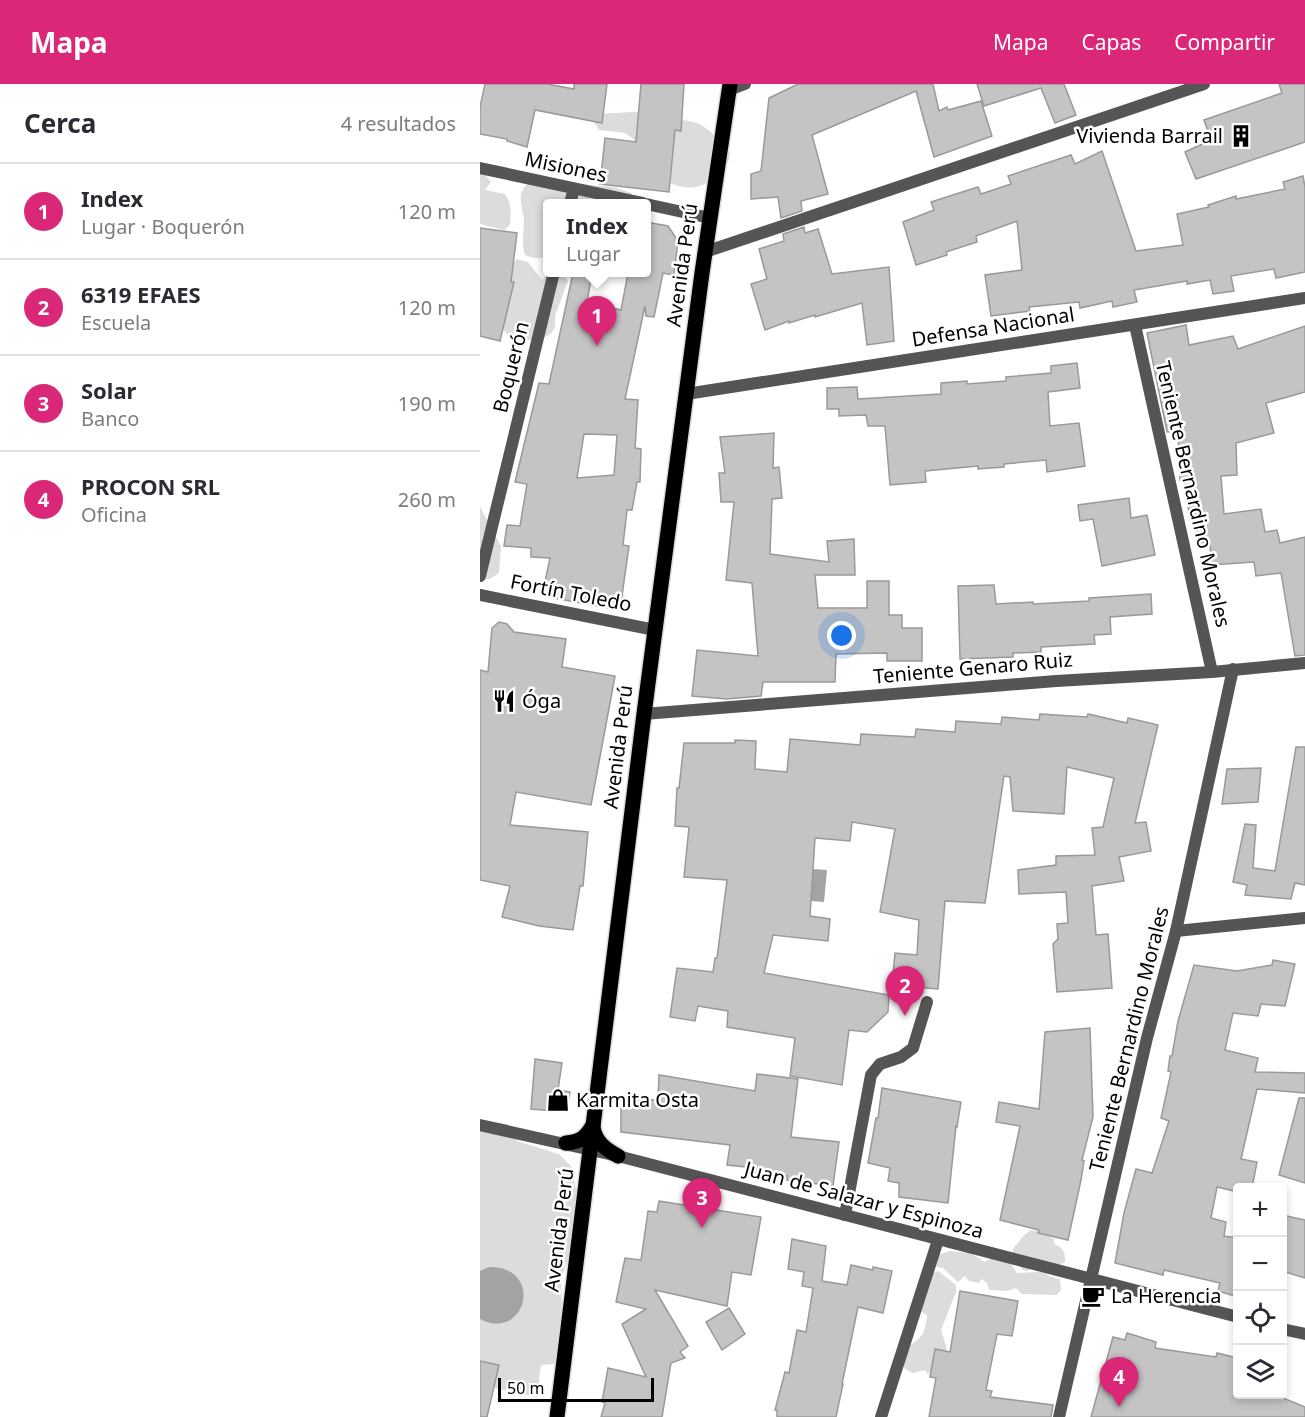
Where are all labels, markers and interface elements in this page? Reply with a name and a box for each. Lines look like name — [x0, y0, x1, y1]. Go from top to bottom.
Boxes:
text: Mapa — [30, 23, 108, 61]
text: Mapa — [993, 28, 1049, 56]
text: Capas — [1082, 28, 1141, 56]
text: Compartir — [1174, 28, 1275, 56]
text: Cerca — [24, 105, 96, 141]
text: 4 resultados — [341, 110, 456, 137]
place label: Vivienda Barrail — [1076, 122, 1223, 149]
building icon: Vivienda Barrail — [1228, 123, 1254, 149]
street label: Misiones — [523, 145, 610, 188]
text: Index — [81, 183, 143, 213]
text: 1 — [38, 198, 49, 225]
text: 120 m — [398, 198, 456, 225]
popup — [543, 199, 651, 277]
street label: Avenida Perú — [659, 201, 704, 328]
text: Index — [566, 210, 628, 240]
text: Lugar · Boquerón — [81, 213, 245, 240]
text: Lugar — [566, 240, 621, 267]
text: 6319 EFAES — [81, 279, 201, 309]
text: 2 — [38, 294, 49, 321]
text: 120 m — [398, 294, 456, 321]
pin: 1 — [578, 296, 616, 346]
street label: Defensa Nacional — [910, 300, 1076, 353]
text: Escuela — [81, 309, 151, 336]
street label: Boquerón — [486, 318, 535, 415]
street label: Teniente Bernardino Morales — [1150, 358, 1237, 630]
text: Solar — [81, 375, 136, 405]
text: 3 — [38, 390, 49, 417]
text: 190 m — [398, 390, 456, 417]
text: Banco — [81, 405, 139, 432]
text: PROCON SRL — [81, 471, 220, 501]
text: 4 — [38, 486, 49, 513]
text: 260 m — [398, 486, 456, 513]
text: Oficina — [81, 501, 147, 528]
street label: Fortín Toledo — [508, 567, 634, 618]
your location — [827, 621, 856, 650]
street label: Teniente Genaro Ruiz — [872, 645, 1074, 690]
street label: Avenida Perú — [597, 684, 638, 810]
place label: Óga — [522, 687, 561, 714]
restaurant icon: Óga — [491, 688, 517, 714]
street label: Teniente Bernardino Morales — [1082, 904, 1175, 1174]
pin: 2 — [886, 966, 924, 1016]
place label: Karmita Osta — [576, 1086, 699, 1113]
shop icon: Karmita Osta — [545, 1087, 571, 1113]
street label: Juan de Salazar y Espinoza — [740, 1154, 987, 1244]
street label: Avenida Perú — [538, 1167, 579, 1293]
pin: 3 — [682, 1178, 722, 1228]
map controls — [1233, 1183, 1287, 1399]
button: + — [1233, 1183, 1287, 1237]
button: − — [1233, 1237, 1287, 1291]
place label: La Herencia — [1111, 1282, 1221, 1309]
cafe icon: La Herencia — [1080, 1283, 1106, 1309]
button: locate — [1233, 1291, 1287, 1345]
button: layers — [1233, 1345, 1287, 1399]
pin: 4 — [1100, 1358, 1138, 1407]
scale bar — [498, 1375, 654, 1402]
text: 50 m — [507, 1377, 544, 1399]

